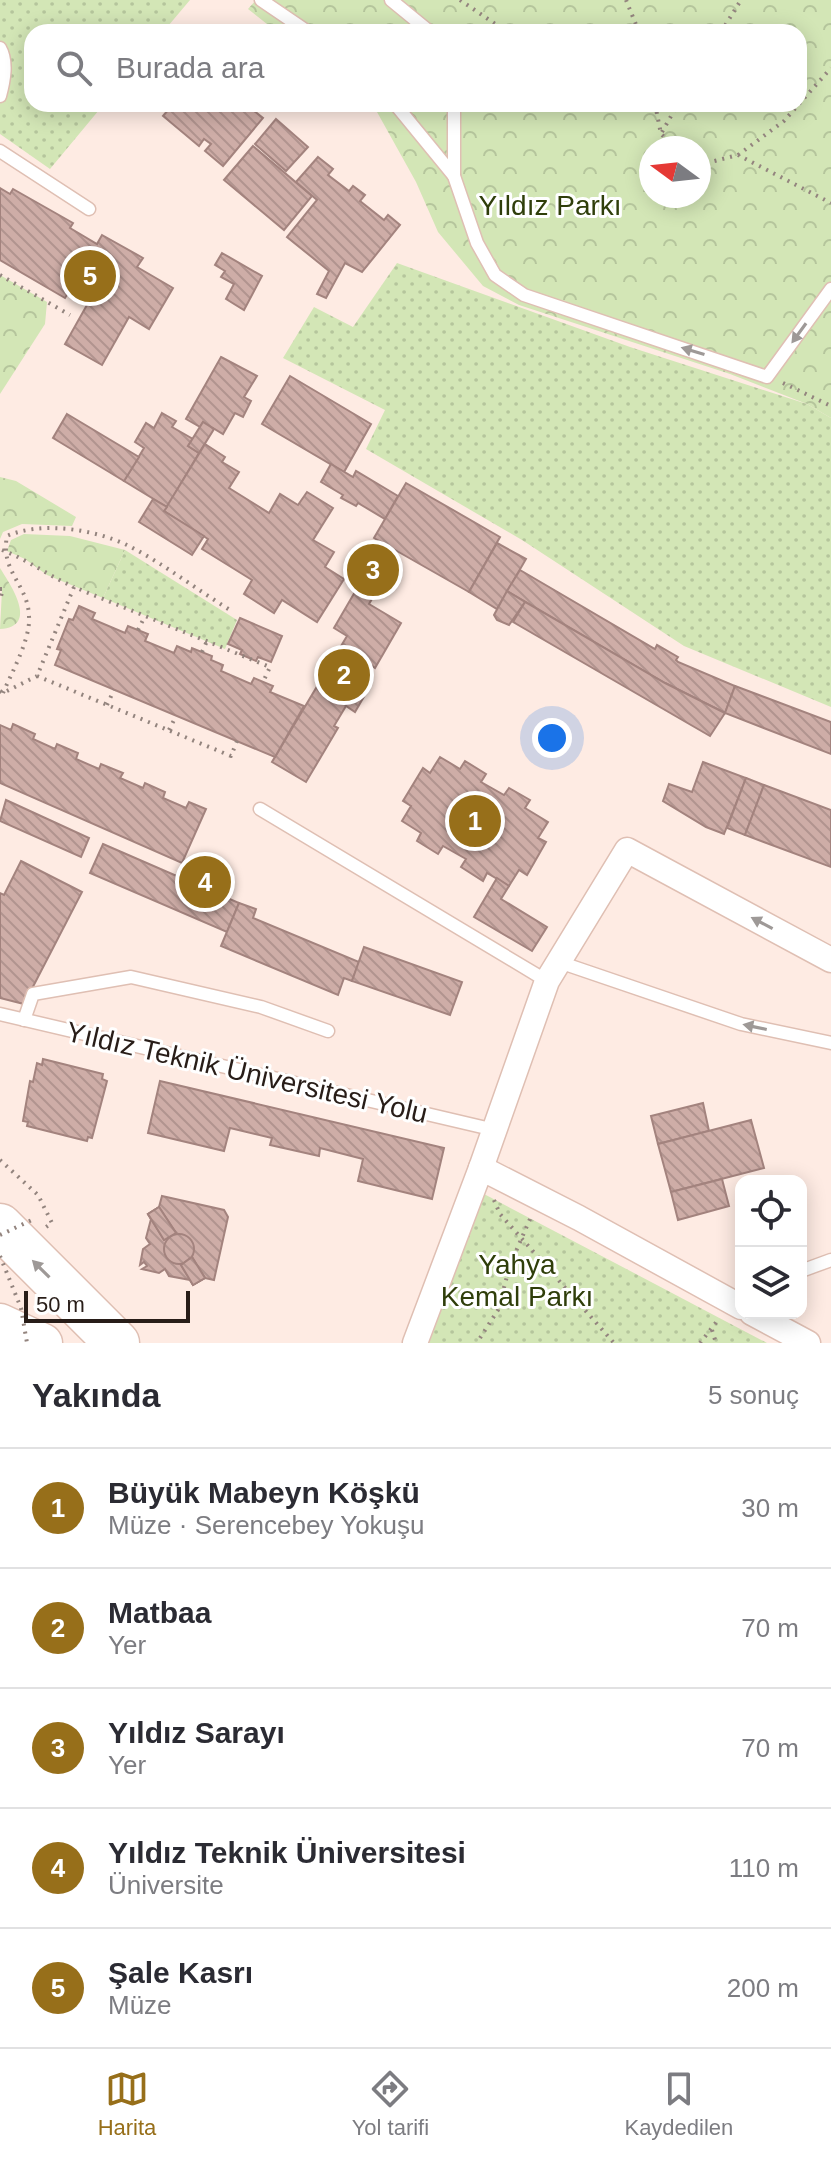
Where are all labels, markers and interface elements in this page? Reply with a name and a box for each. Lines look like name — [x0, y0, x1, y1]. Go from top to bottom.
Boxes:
search box — [24, 24, 807, 112]
icon: search — [52, 46, 96, 90]
text: Burada ara — [116, 51, 264, 84]
north arrow — [639, 136, 711, 208]
park label: Yıldız Parkı — [478, 190, 622, 221]
pin: 5 — [64, 246, 116, 306]
one-way arrow — [791, 322, 807, 344]
one-way arrow — [681, 344, 705, 357]
pin: 3 — [347, 540, 399, 600]
pin: 2 — [318, 645, 370, 705]
your location — [532, 718, 572, 758]
pin: 1 — [449, 791, 501, 851]
pin: 4 — [179, 852, 231, 912]
one-way arrow — [751, 916, 774, 930]
street label: Yıldız Teknik Üniversitesi Yolu — [63, 1016, 431, 1129]
one-way arrow — [742, 1020, 767, 1033]
map controls — [735, 1175, 807, 1319]
button: locate — [735, 1175, 807, 1247]
button: layers — [735, 1247, 807, 1319]
park label: Yahya Kemal Parkı — [441, 1249, 593, 1312]
one-way arrow — [32, 1259, 51, 1278]
scale bar — [24, 1287, 190, 1323]
text: 50 m — [36, 1292, 85, 1317]
text: Yakında — [32, 1376, 161, 1414]
text: 5 sonuç — [708, 1380, 799, 1410]
text: Büyük Mabeyn Köşkü — [108, 1476, 420, 1509]
text: 1 — [51, 1493, 65, 1523]
text: 30 m — [741, 1493, 799, 1523]
text: Müze · Serencebey Yokuşu — [108, 1510, 425, 1540]
text: Matbaa — [108, 1596, 211, 1629]
text: 2 — [51, 1613, 65, 1643]
text: 70 m — [741, 1613, 799, 1643]
text: Yer — [108, 1630, 146, 1660]
text: Yıldız Sarayı — [108, 1716, 285, 1749]
text: 3 — [51, 1733, 65, 1763]
text: 70 m — [741, 1733, 799, 1763]
text: Yer — [108, 1750, 146, 1780]
text: Yıldız Teknik Üniversitesi — [108, 1836, 466, 1869]
text: 4 — [51, 1853, 65, 1883]
text: 110 m — [729, 1853, 799, 1883]
text: Üniversite — [108, 1870, 224, 1900]
text: Şale Kasrı — [108, 1956, 253, 1989]
text: 5 — [51, 1973, 65, 2003]
text: 200 m — [727, 1973, 799, 2003]
text: Müze — [108, 1990, 172, 2020]
tab: Harita — [98, 2067, 156, 2141]
tab: Yol tarifi — [352, 2067, 429, 2141]
tab: Kaydedilen — [624, 2067, 733, 2141]

